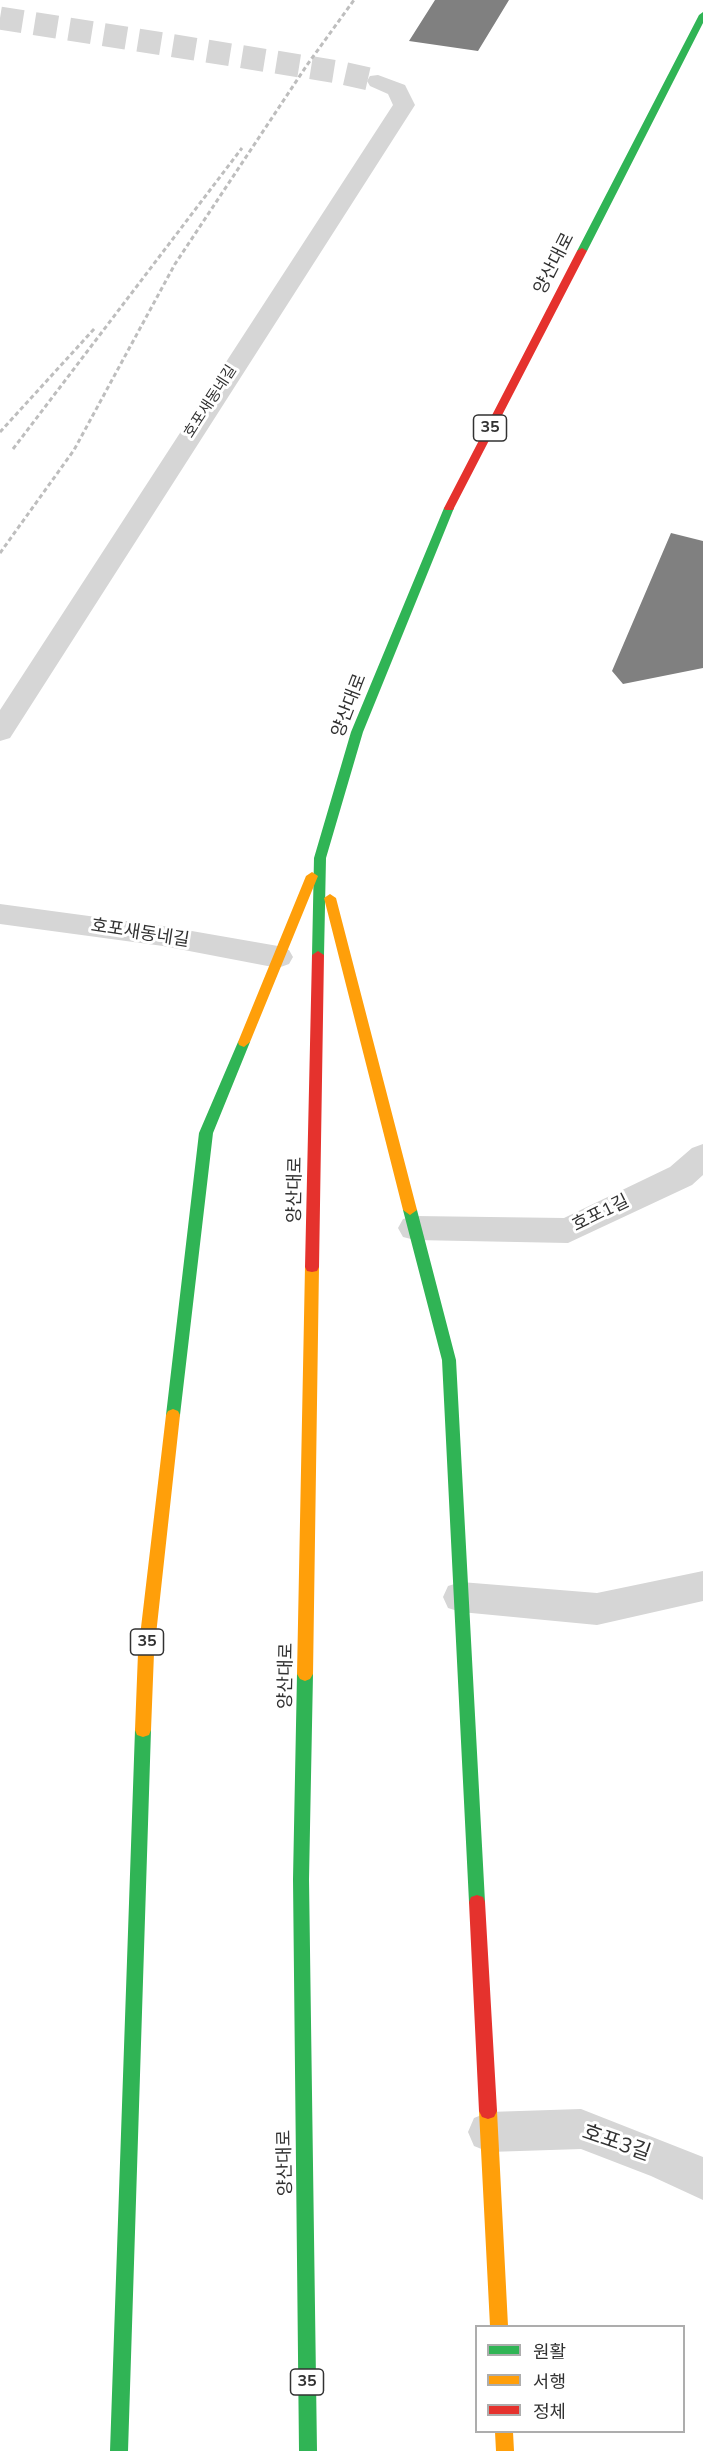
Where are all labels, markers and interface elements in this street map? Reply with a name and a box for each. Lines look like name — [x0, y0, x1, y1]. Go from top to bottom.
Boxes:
street label: 양산대로 — [530, 230, 580, 298]
street label: 호포새동네길 — [181, 362, 241, 442]
road number: 35 — [474, 415, 506, 441]
street label: 양산대로 — [328, 671, 372, 741]
street label: 호포새동네길 — [89, 916, 191, 952]
street label: 양산대로 — [285, 1157, 307, 1223]
street label: 호포1길 — [569, 1191, 633, 1237]
road number: 35 — [130, 1629, 164, 1655]
street label: 양산대로 — [276, 1643, 298, 1709]
street label: 호포3길 — [579, 2121, 653, 2167]
street label: 양산대로 — [275, 2130, 297, 2196]
legend — [475, 2325, 685, 2433]
text: 원활 — [533, 2340, 566, 2364]
road number: 35 — [290, 2369, 324, 2395]
text: 서행 — [533, 2370, 566, 2394]
text: 정체 — [533, 2400, 566, 2424]

